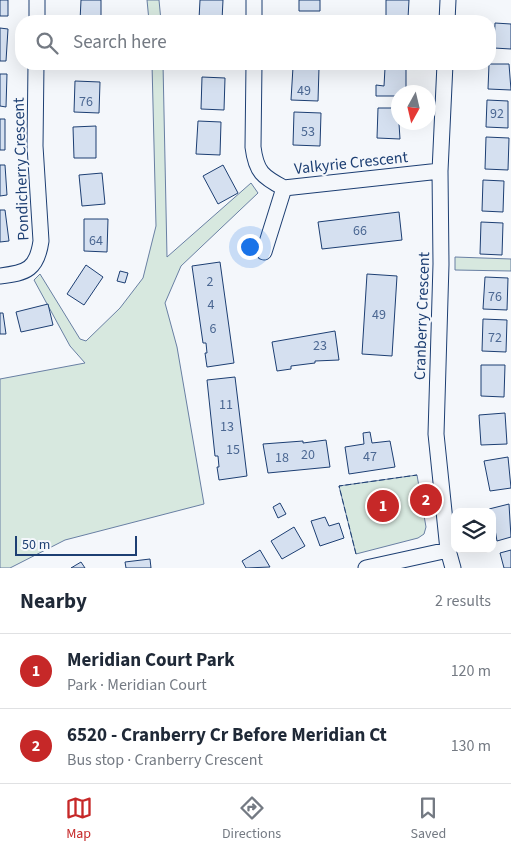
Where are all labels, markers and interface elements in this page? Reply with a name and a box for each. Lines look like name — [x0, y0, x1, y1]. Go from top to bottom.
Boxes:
search box — [15, 15, 496, 70]
icon: search — [33, 29, 61, 57]
text: Search here — [73, 29, 167, 56]
house number: 49 — [297, 81, 311, 101]
north arrow — [391, 85, 436, 130]
house number: 76 — [79, 92, 93, 112]
street label: Pondicherry Crescent — [7, 96, 34, 241]
house number: 92 — [490, 104, 504, 124]
house number: 53 — [301, 122, 315, 142]
street label: Valkyrie Crescent — [293, 146, 410, 180]
house number: 66 — [353, 221, 367, 241]
house number: 64 — [89, 231, 103, 251]
your location — [237, 234, 263, 260]
street label: Cranberry Crescent — [409, 251, 435, 381]
house number: 2 — [207, 272, 214, 292]
house number: 76 — [488, 287, 502, 307]
house number: 4 — [208, 295, 215, 315]
house number: 49 — [372, 305, 386, 325]
house number: 6 — [210, 319, 217, 339]
house number: 72 — [488, 328, 502, 348]
house number: 23 — [313, 336, 327, 356]
house number: 11 — [219, 395, 233, 415]
house number: 13 — [220, 417, 234, 437]
house number: 15 — [226, 440, 240, 460]
house number: 20 — [301, 445, 315, 465]
house number: 47 — [363, 447, 377, 467]
house number: 18 — [275, 448, 289, 468]
pin: 2 — [410, 481, 442, 519]
pin: 1 — [367, 487, 399, 525]
map controls — [451, 508, 496, 553]
button: layers — [451, 508, 496, 553]
scale bar — [15, 533, 138, 556]
text: 50 m — [22, 535, 50, 555]
text: Nearby — [20, 586, 87, 616]
text: 2 results — [435, 590, 491, 612]
text: Meridian Court Park — [67, 647, 235, 674]
text: 1 — [32, 660, 40, 682]
text: 120 m — [451, 660, 491, 682]
text: Park · Meridian Court — [67, 674, 207, 696]
text: 6520 - Cranberry Cr Before Meridian Ct — [67, 722, 387, 749]
text: 2 — [32, 735, 40, 757]
text: 130 m — [451, 735, 491, 757]
text: Bus stop · Cranberry Crescent — [67, 749, 263, 771]
tab: Map — [65, 794, 93, 844]
tab: Directions — [222, 794, 281, 844]
tab: Saved — [411, 794, 446, 844]

